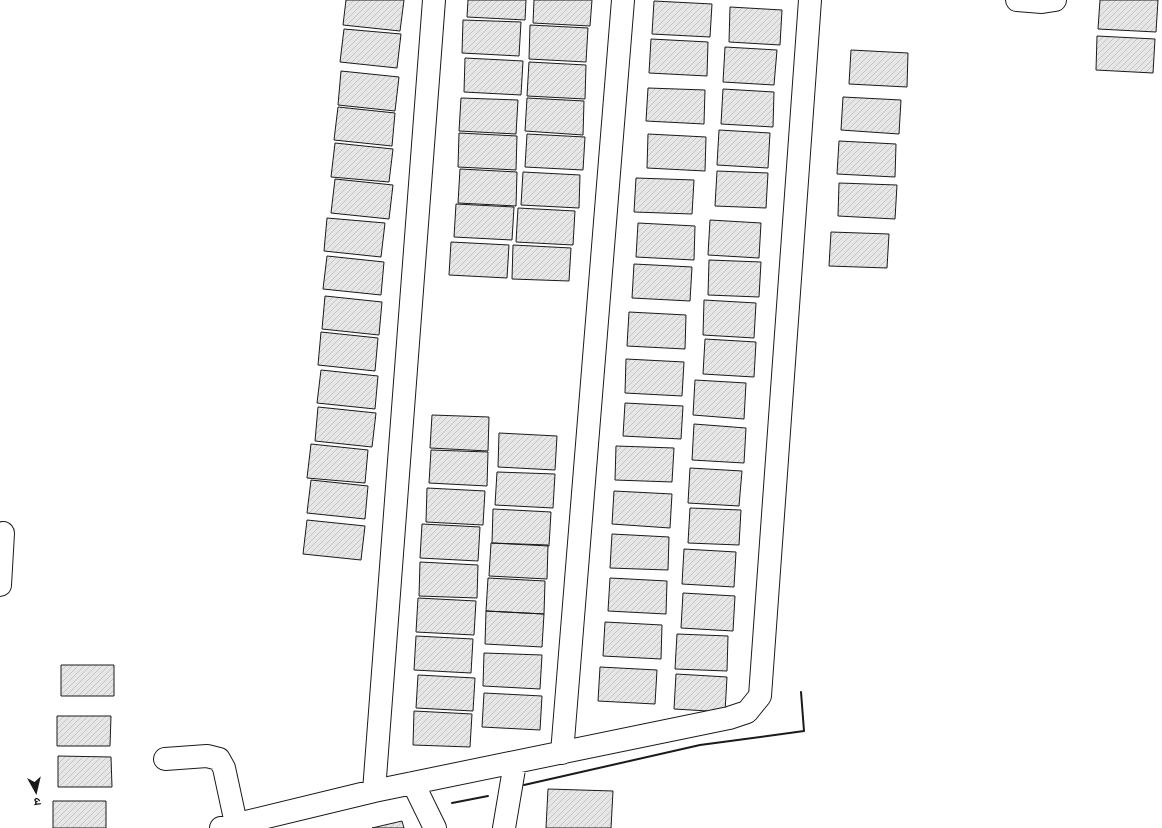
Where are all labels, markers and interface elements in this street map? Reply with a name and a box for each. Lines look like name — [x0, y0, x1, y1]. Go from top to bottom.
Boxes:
north arrow — [16, 772, 56, 812]
text: उ — [33, 795, 41, 808]

